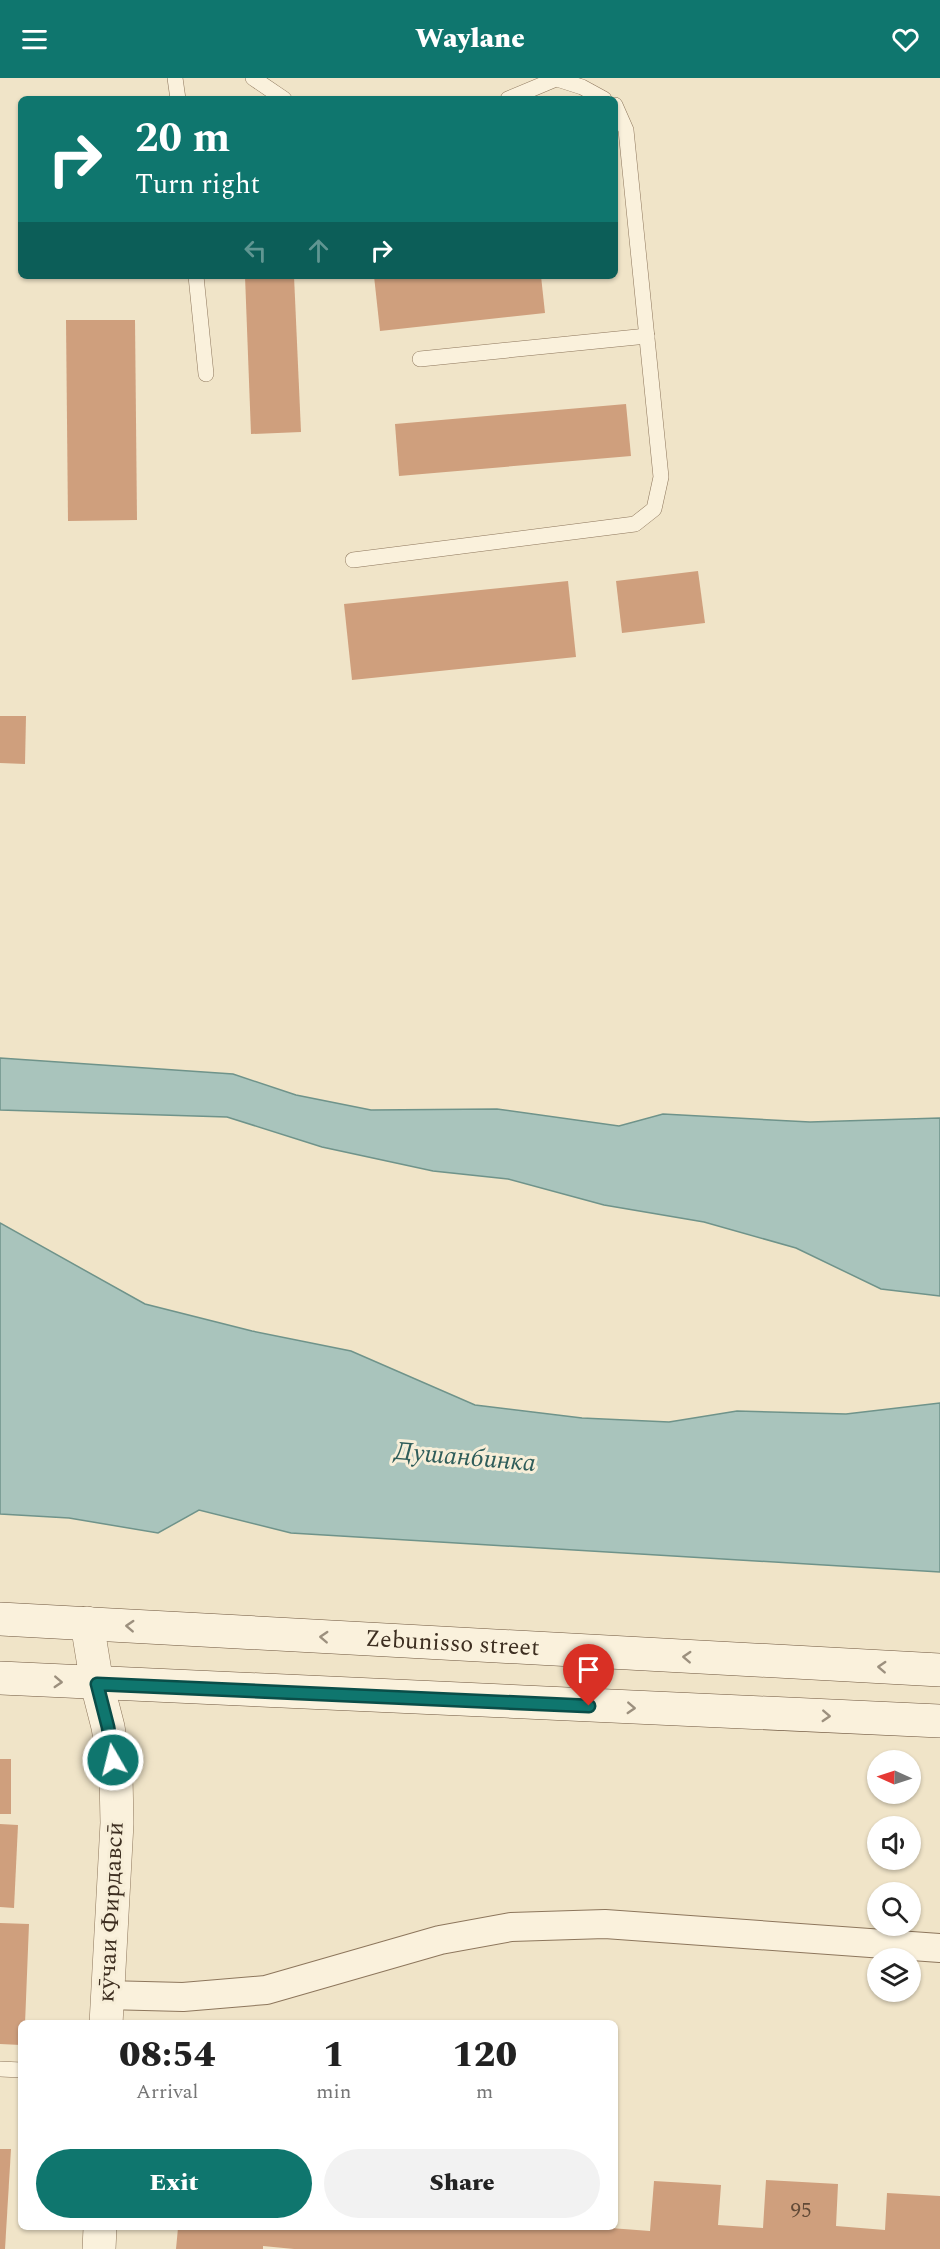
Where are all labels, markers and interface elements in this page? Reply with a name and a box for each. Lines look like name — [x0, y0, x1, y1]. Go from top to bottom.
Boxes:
text: Waylane — [415, 18, 525, 60]
icon: menu — [18, 23, 51, 56]
icon: heart — [889, 23, 922, 56]
text: 20 m — [135, 107, 230, 170]
icon: right — [36, 120, 114, 198]
text: Turn right — [135, 164, 260, 206]
icon: left — [239, 234, 272, 267]
icon: ahead — [302, 234, 335, 267]
icon: right — [365, 234, 398, 267]
water label: Душанбинка — [391, 1431, 538, 1483]
one-way arrow — [125, 1619, 134, 1632]
street label: Zebunisso street — [364, 1621, 540, 1666]
one-way arrow — [320, 1630, 329, 1643]
pin — [563, 1644, 614, 1706]
one-way arrow — [682, 1650, 691, 1663]
icon: arrive — [572, 1653, 605, 1686]
one-way arrow — [877, 1661, 886, 1674]
one-way arrow — [54, 1675, 63, 1688]
one-way arrow — [626, 1701, 635, 1714]
one-way arrow — [821, 1710, 830, 1723]
position arrow — [81, 1728, 145, 1792]
north arrow — [867, 1750, 921, 1804]
map controls — [867, 1750, 921, 2002]
button: sound — [867, 1816, 921, 1870]
street label: кӯчаи Фирдавсӣ — [88, 1821, 134, 2003]
button: search — [867, 1882, 921, 1936]
button: layers — [867, 1948, 921, 2002]
text: 08:54 — [119, 2028, 215, 2083]
text: 1 — [323, 2028, 345, 2083]
text: 120 — [452, 2028, 517, 2083]
text: Arrival — [136, 2077, 198, 2107]
text: min — [316, 2077, 351, 2107]
text: m — [476, 2077, 493, 2107]
button: Exit — [36, 2149, 312, 2218]
button: Share — [324, 2149, 600, 2218]
house number: 95 — [791, 2195, 812, 2227]

